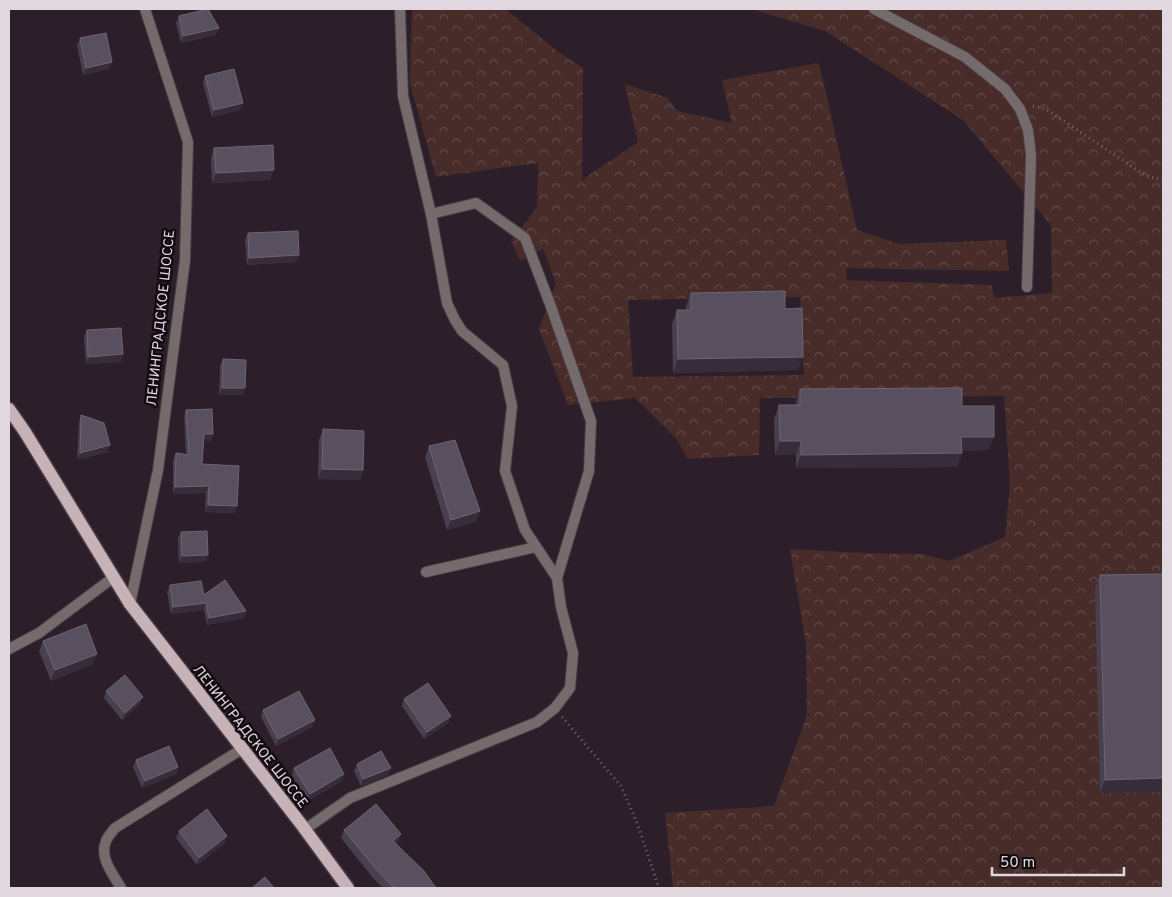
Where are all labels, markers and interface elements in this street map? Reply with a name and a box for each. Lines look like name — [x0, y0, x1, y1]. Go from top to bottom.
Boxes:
street label: ЛЕНИНГРАДСКОЕ ШОССЕ — [144, 229, 179, 407]
street label: ЛЕНИНГРАДСКОЕ ШОССЕ — [189, 662, 311, 812]
scale bar — [992, 844, 1124, 876]
text: 50 m — [1000, 854, 1035, 873]

